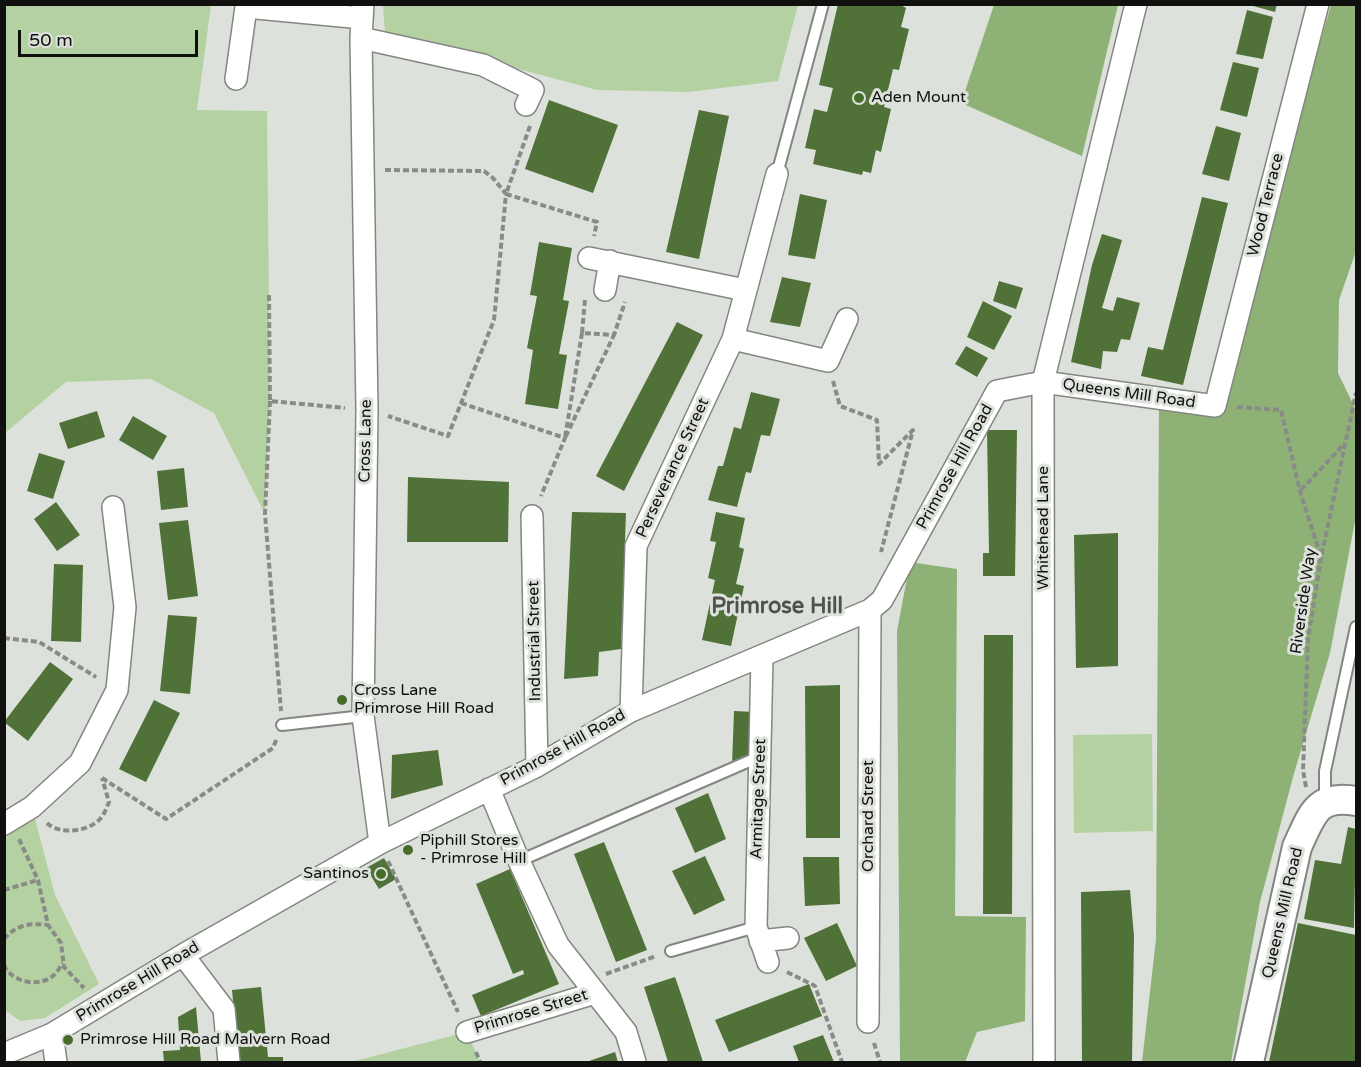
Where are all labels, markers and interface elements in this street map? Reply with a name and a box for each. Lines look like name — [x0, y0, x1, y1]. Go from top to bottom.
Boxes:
scale bar — [21, 18, 201, 56]
text: 50 m — [29, 29, 73, 51]
place label: Aden Mount — [871, 88, 966, 108]
marker: Aden Mount — [852, 91, 866, 105]
street label: Wood Terrace — [1244, 151, 1288, 259]
street label: Queens Mill Road — [1061, 375, 1197, 413]
street label: Perseverance Street — [632, 395, 714, 541]
street label: Cross Lane — [356, 399, 376, 483]
street label: Primrose Hill Road — [913, 401, 997, 533]
street label: Whitehead Lane — [1034, 466, 1054, 590]
street label: Riverside Way — [1287, 547, 1321, 655]
street label: Industrial Street — [524, 580, 546, 702]
district label: Primrose Hill — [711, 594, 843, 620]
place label: Cross Lane Primrose Hill Road — [354, 681, 494, 719]
marker: Cross Lane Primrose Hill Road — [335, 693, 349, 707]
street label: Primrose Hill Road — [497, 706, 629, 790]
street label: Armitage Street — [747, 738, 771, 860]
street label: Orchard Street — [859, 760, 879, 872]
place label: Piphill Stores - Primrose Hill — [420, 831, 526, 869]
marker: Piphill Stores - Primrose Hill — [401, 843, 415, 857]
street label: Queens Mill Road — [1259, 846, 1307, 980]
place label: Santinos — [303, 864, 369, 884]
marker: Santinos — [374, 867, 388, 881]
street label: Primrose Hill Road — [73, 938, 203, 1026]
street label: Primrose Street — [472, 986, 590, 1038]
place label: Primrose Hill Road Malvern Road — [80, 1030, 330, 1050]
marker: Primrose Hill Road Malvern Road — [61, 1033, 75, 1047]

